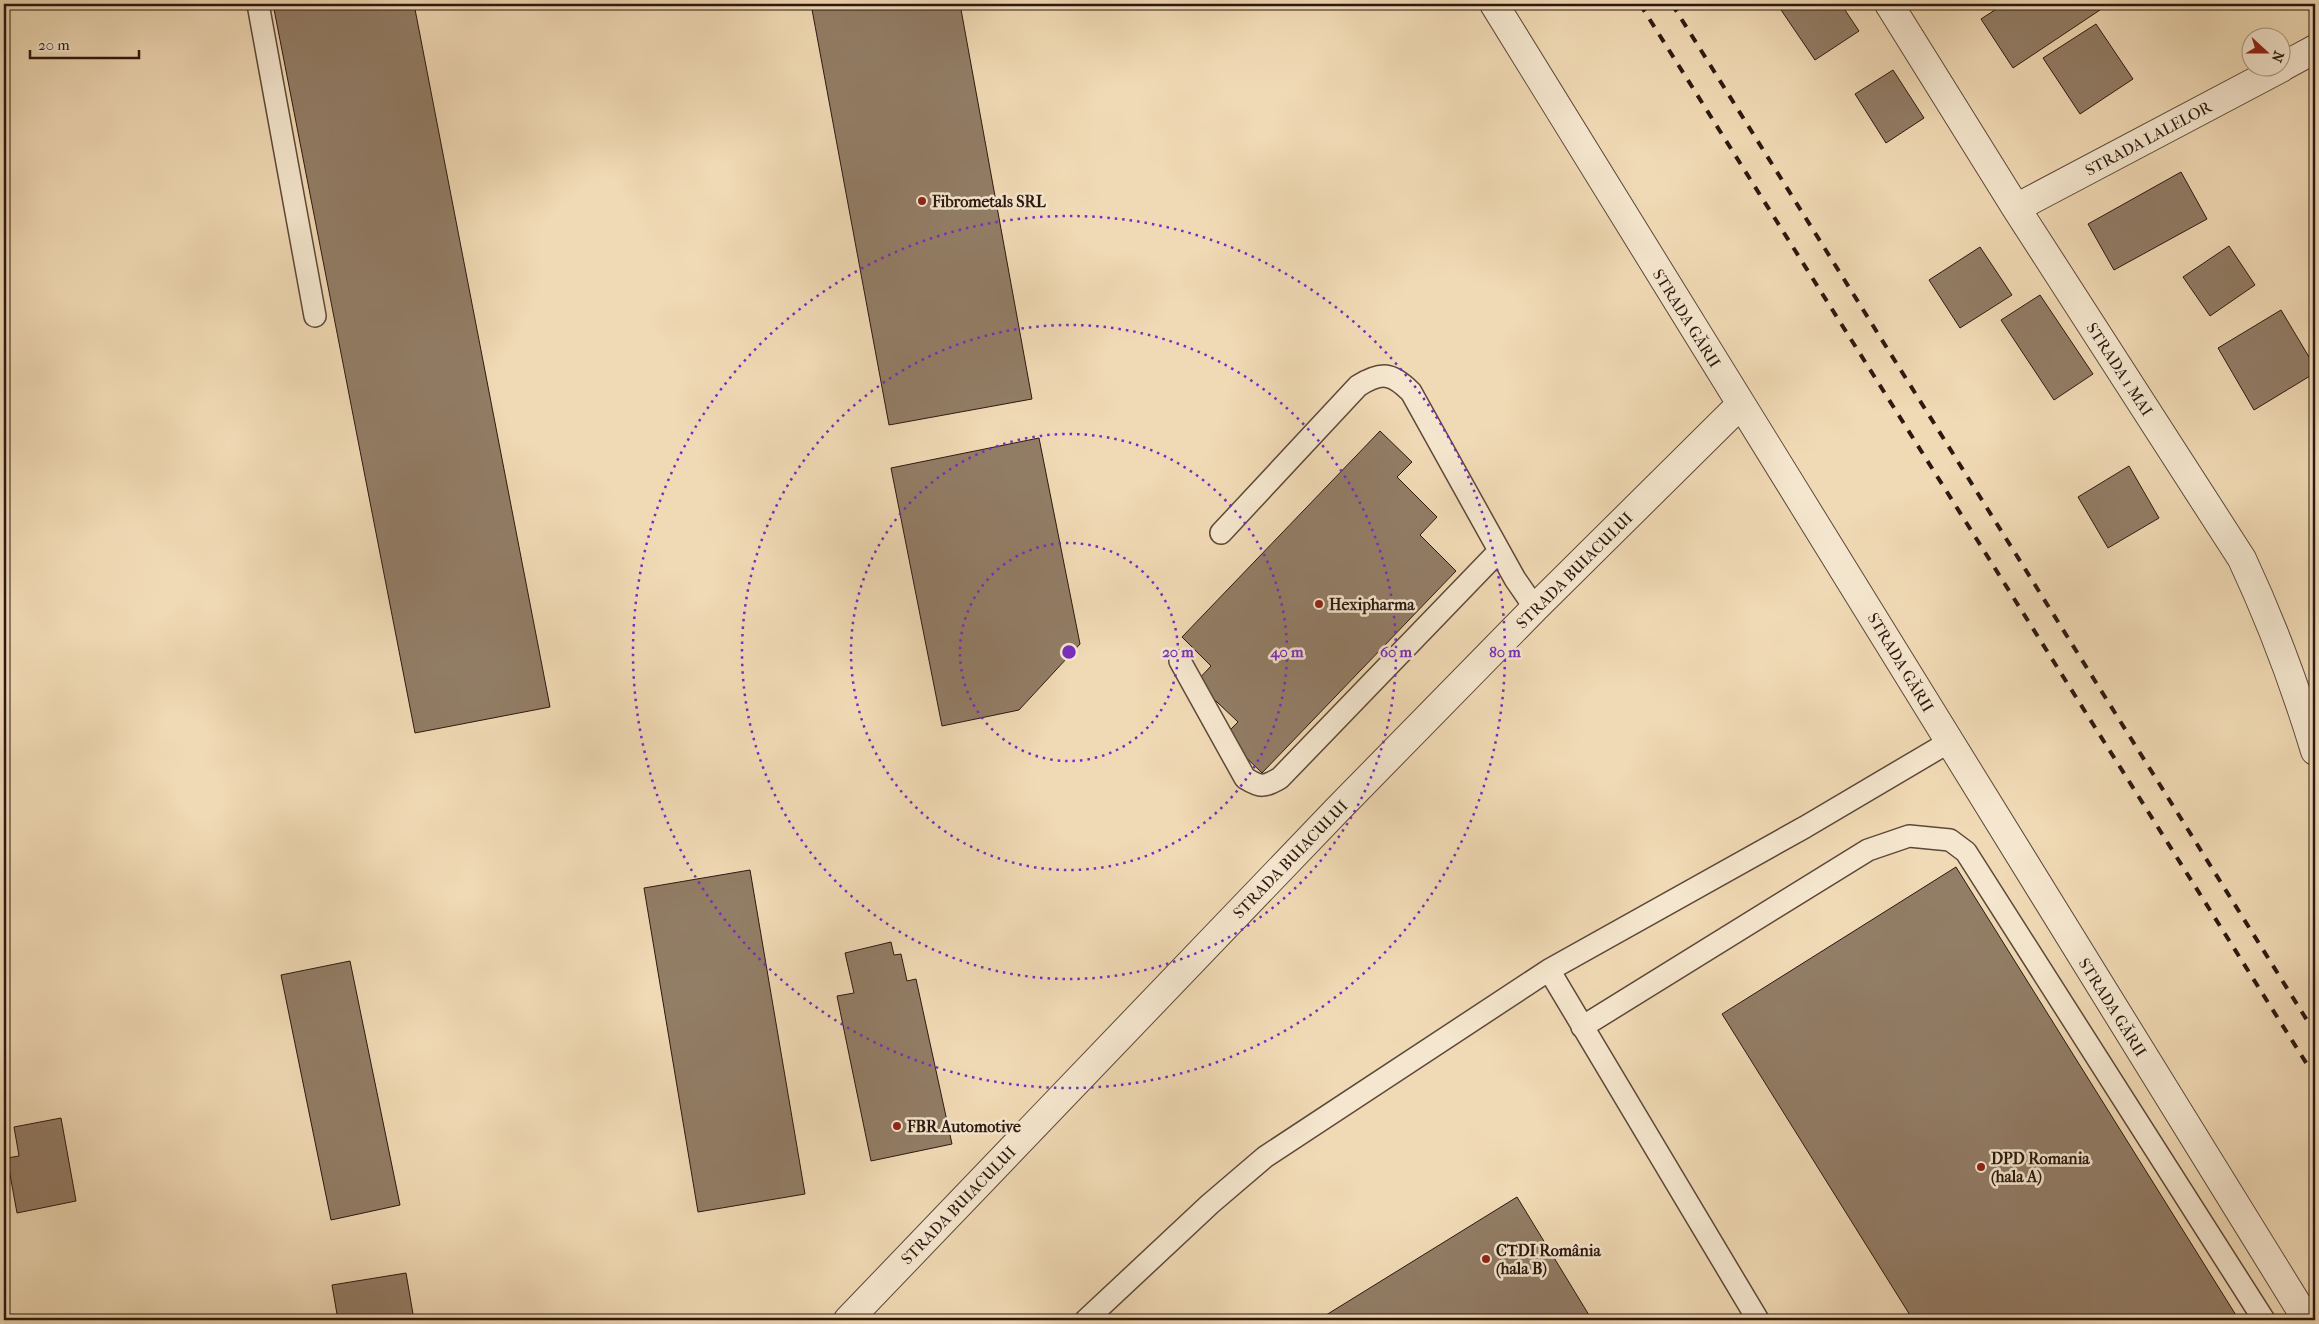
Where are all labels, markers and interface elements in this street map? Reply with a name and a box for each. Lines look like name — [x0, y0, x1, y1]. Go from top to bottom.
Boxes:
scale bar — [30, 28, 139, 60]
north arrow — [2242, 28, 2292, 78]
text: 20 m — [38, 36, 70, 54]
text: N — [2268, 48, 2288, 65]
street label: STRADA LALELOR — [2082, 97, 2216, 180]
place label: Fibrometals SRL — [931, 192, 1046, 211]
marker: Fibrometals SRL — [916, 195, 928, 207]
street label: STRADA GĂRII — [1649, 265, 1725, 371]
street label: STRADA 1 MAI — [2082, 319, 2157, 419]
street label: STRADA BUIACULUI — [1512, 508, 1637, 633]
place label: Hexipharma — [1329, 595, 1415, 615]
marker: Hexipharma — [1313, 598, 1325, 610]
street label: STRADA GĂRII — [1863, 609, 1939, 715]
centre of rings — [1060, 643, 1078, 661]
text: 20 m — [1162, 643, 1194, 661]
text: 40 m — [1270, 643, 1304, 661]
text: 60 m — [1380, 643, 1413, 661]
text: 80 m — [1489, 643, 1521, 661]
street label: STRADA BUIACULUI — [1229, 796, 1352, 922]
street label: STRADA GĂRII — [2075, 954, 2151, 1060]
place label: FBR Automotive — [906, 1117, 1021, 1136]
marker: FBR Automotive — [891, 1120, 903, 1132]
street label: STRADA BUIACULUI — [897, 1142, 1020, 1268]
place label: DPD Romania (hala A) — [1991, 1149, 2090, 1187]
marker: DPD Romania (hala A) — [1975, 1161, 1987, 1173]
place label: CTDI România (hala B) — [1496, 1241, 1601, 1279]
marker: CTDI România (hala B) — [1480, 1253, 1492, 1265]

